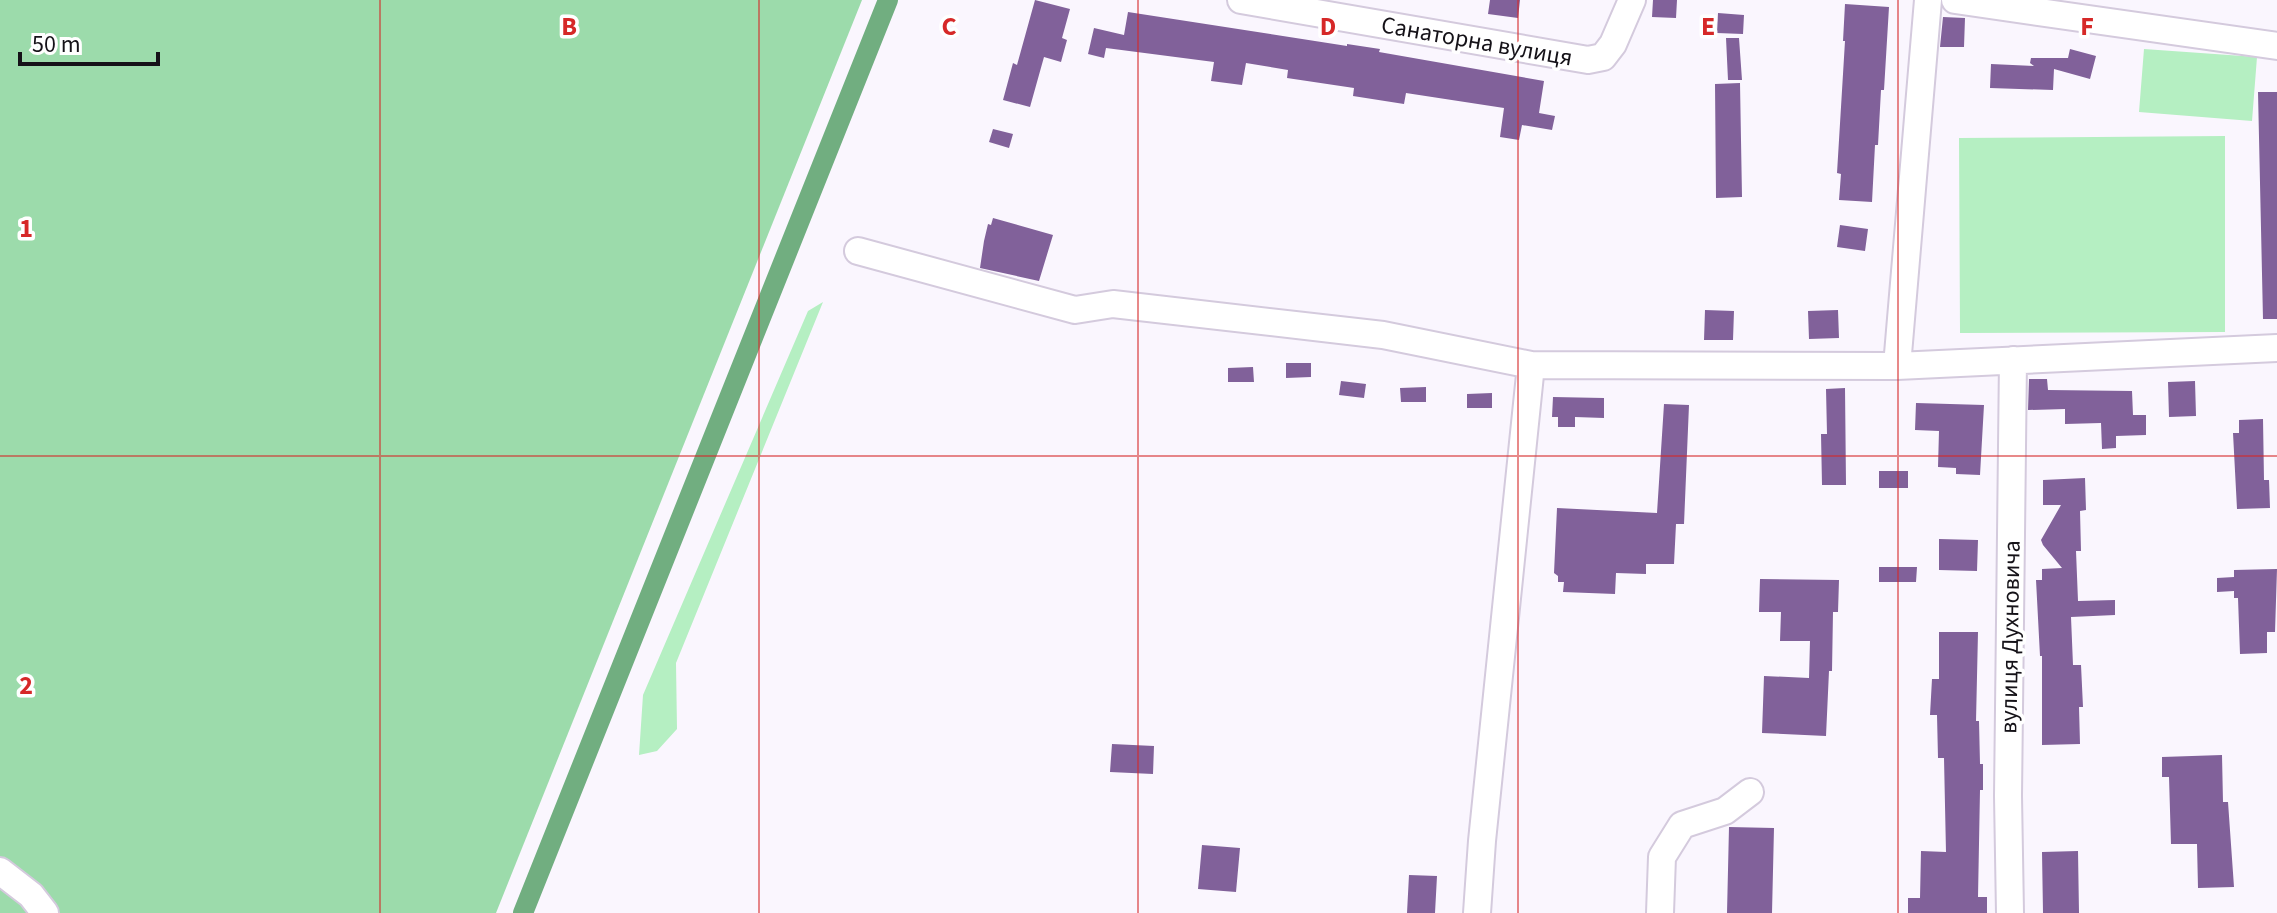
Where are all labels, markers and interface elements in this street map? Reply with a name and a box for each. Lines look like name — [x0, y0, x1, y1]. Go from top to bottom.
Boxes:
street label: Санаторна вулиця — [1379, 7, 1575, 76]
text: B — [561, 8, 577, 45]
text: C — [941, 8, 957, 45]
text: D — [1320, 8, 1336, 45]
text: E — [1701, 8, 1715, 45]
text: F — [2080, 8, 2094, 45]
scale bar — [20, 16, 158, 66]
text: 50 m — [32, 27, 81, 62]
text: 1 — [19, 210, 33, 247]
street label: вулиця Духновича — [1991, 540, 2030, 734]
text: 2 — [19, 667, 33, 704]

